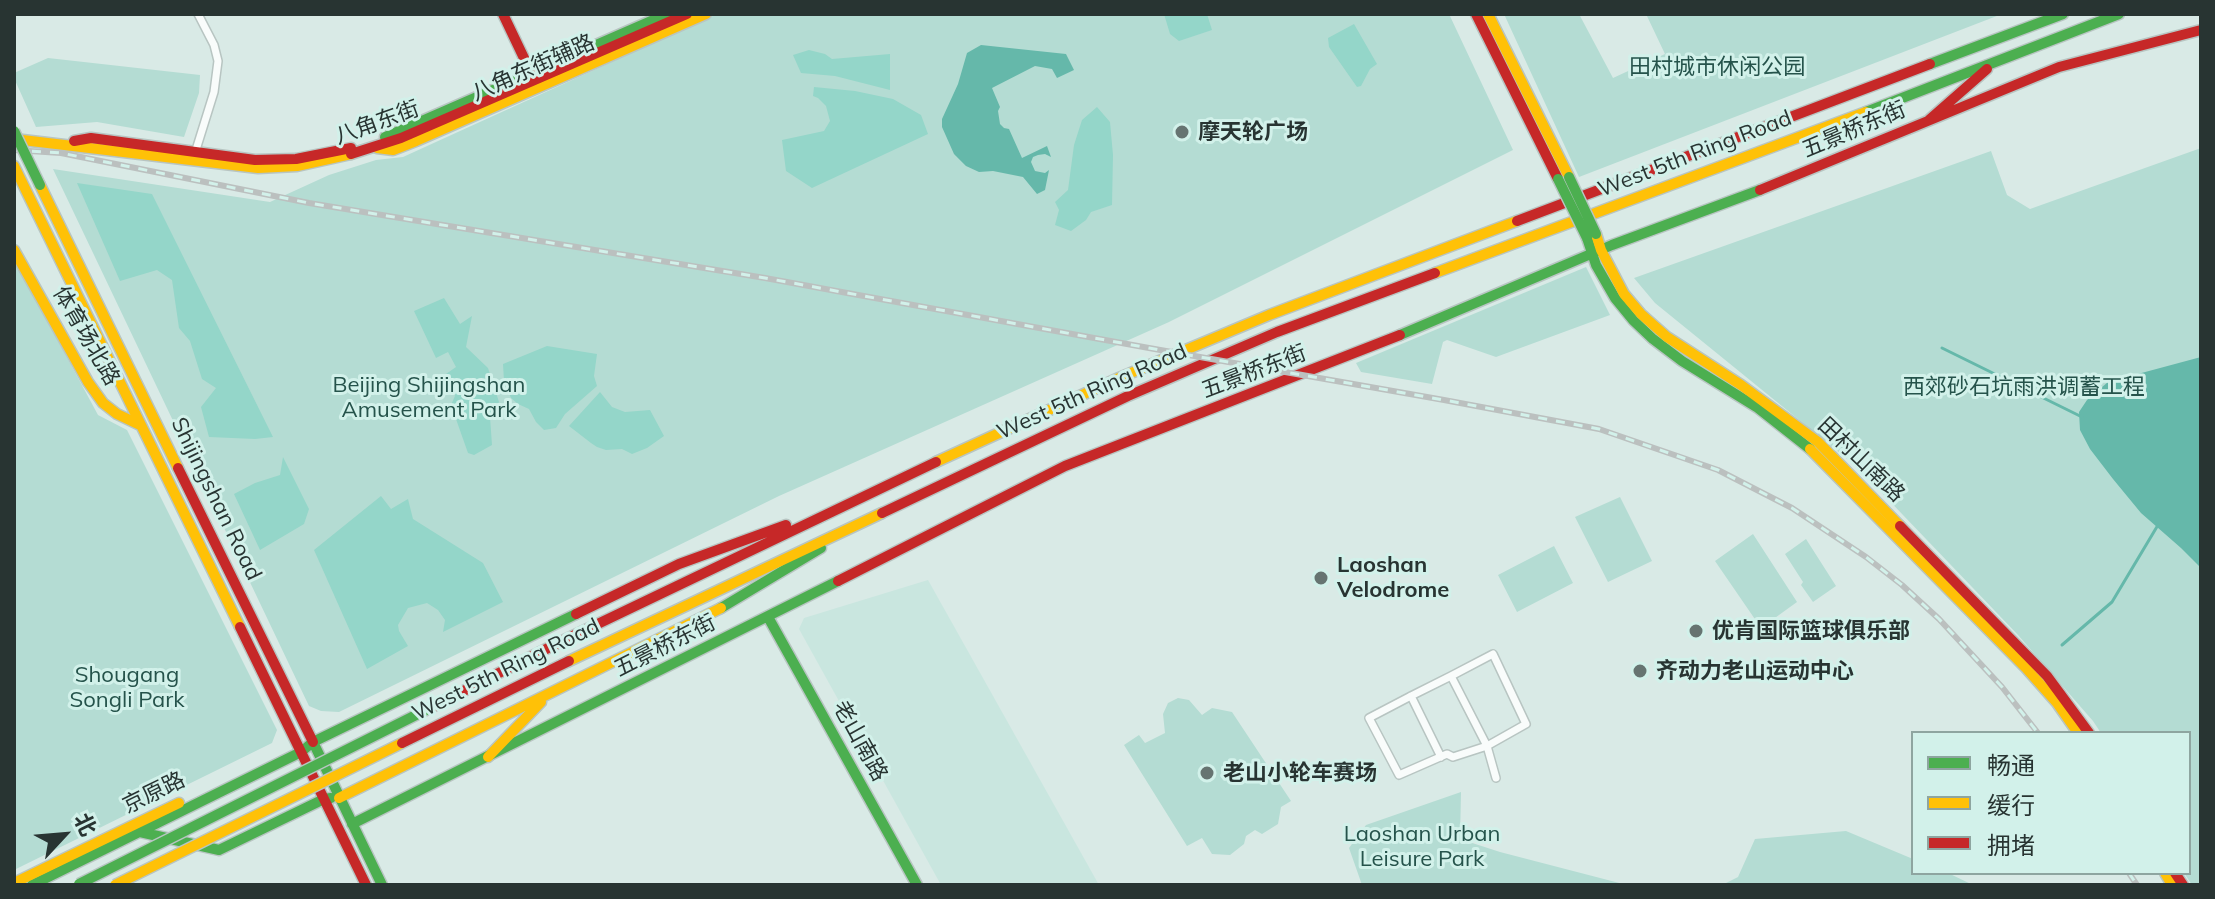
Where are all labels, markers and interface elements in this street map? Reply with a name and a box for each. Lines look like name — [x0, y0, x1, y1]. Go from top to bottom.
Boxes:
street label: 八角东街辅路 — [467, 29, 599, 107]
park label: 田村城市休闲公园 — [1629, 54, 1805, 80]
street label: 八角东街 — [331, 96, 423, 150]
street label: 五景桥东街 — [1798, 96, 1910, 164]
street label: West 5th Ring Road — [1594, 105, 1796, 203]
place label: 摩天轮广场 — [1198, 119, 1308, 145]
marker: 摩天轮广场 — [1173, 123, 1191, 141]
street label: 体育场北路 — [47, 282, 125, 390]
street label: West 5th Ring Road — [993, 338, 1191, 446]
street label: 五景桥东街 — [1198, 340, 1310, 404]
park label: Beijing Shijingshan Amusement Park — [333, 372, 525, 424]
park label: 西郊砂石坑雨洪调蓄工程 — [1903, 374, 2145, 400]
street label: 田村山南路 — [1812, 412, 1910, 508]
street label: Shijingshan Road — [165, 413, 267, 585]
place label: Laoshan Velodrome — [1337, 552, 1449, 604]
marker: Laoshan Velodrome — [1312, 569, 1330, 587]
street label: 五景桥东街 — [610, 609, 720, 683]
street label: West 5th Ring Road — [408, 613, 604, 727]
place label: 优肯国际篮球俱乐部 — [1712, 618, 1910, 644]
marker: 优肯国际篮球俱乐部 — [1687, 622, 1705, 640]
place label: 齐动力老山运动中心 — [1656, 658, 1854, 684]
park label: Shougang Songli Park — [70, 662, 184, 714]
marker: 齐动力老山运动中心 — [1631, 662, 1649, 680]
street label: 老山南路 — [827, 696, 893, 786]
legend — [1911, 731, 2191, 875]
text: 畅通 — [1987, 750, 2035, 780]
place label: 老山小轮车赛场 — [1223, 760, 1377, 786]
marker: 老山小轮车赛场 — [1198, 764, 1216, 782]
street label: 京原路 — [119, 767, 189, 819]
text: 缓行 — [1987, 790, 2035, 820]
north arrow — [24, 795, 104, 875]
text: 北 — [68, 808, 103, 841]
park label: Laoshan Urban Leisure Park — [1344, 821, 1500, 872]
text: 拥堵 — [1987, 830, 2035, 860]

